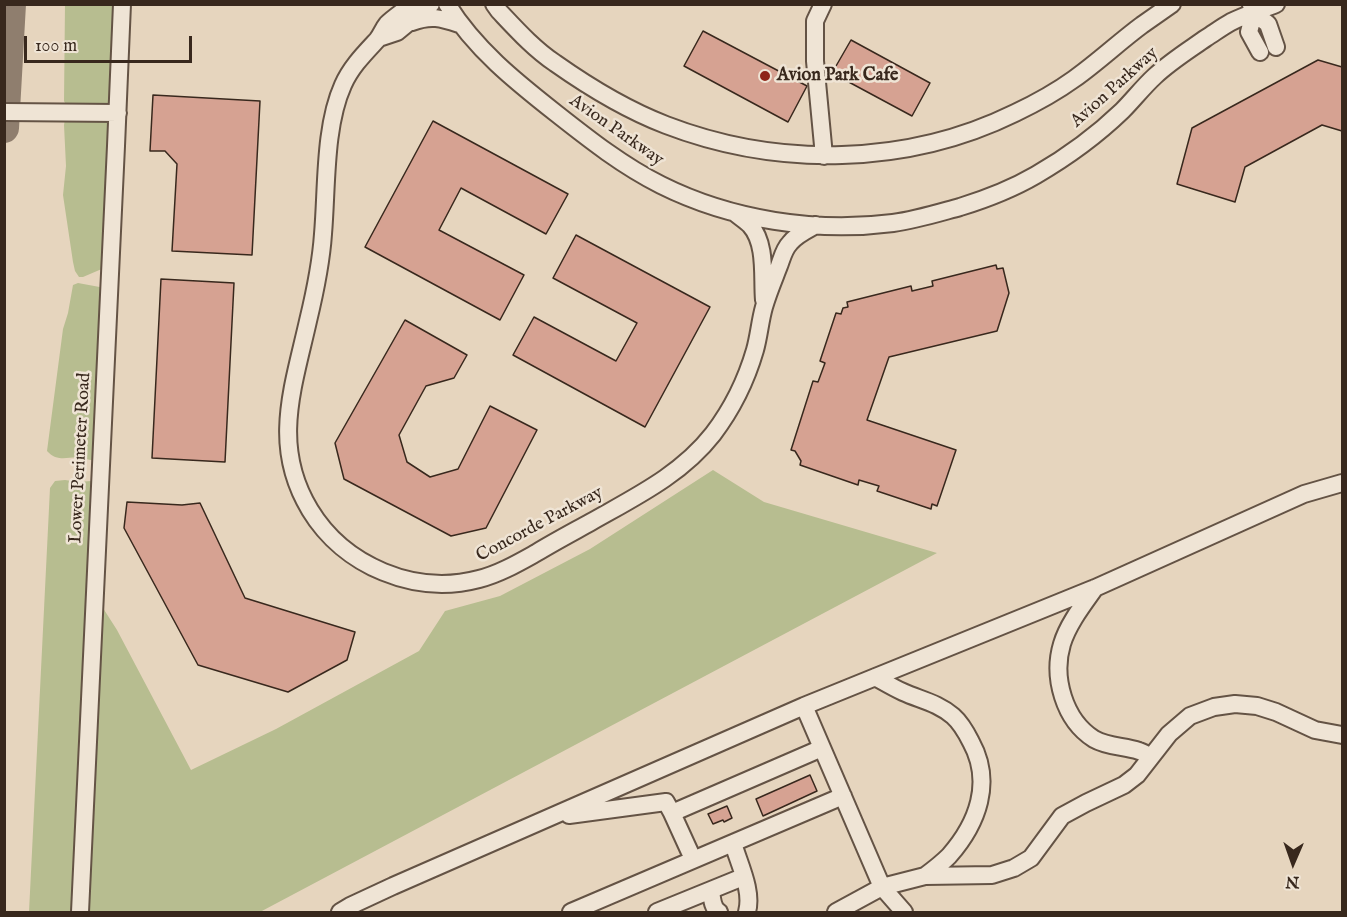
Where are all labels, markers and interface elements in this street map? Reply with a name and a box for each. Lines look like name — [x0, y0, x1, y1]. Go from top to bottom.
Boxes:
scale bar — [27, 24, 195, 62]
text: 100 m — [35, 35, 77, 58]
street label: Avion Parkway — [1067, 43, 1163, 133]
place label: Avion Park Cafe — [777, 65, 898, 87]
marker: Avion Park Cafe — [758, 69, 772, 83]
street label: Avion Parkway — [565, 91, 667, 171]
street label: Lower Perimeter Road — [66, 372, 96, 544]
street label: Concorde Parkway — [473, 483, 607, 567]
north arrow — [1263, 833, 1323, 893]
text: N — [1285, 871, 1300, 891]

